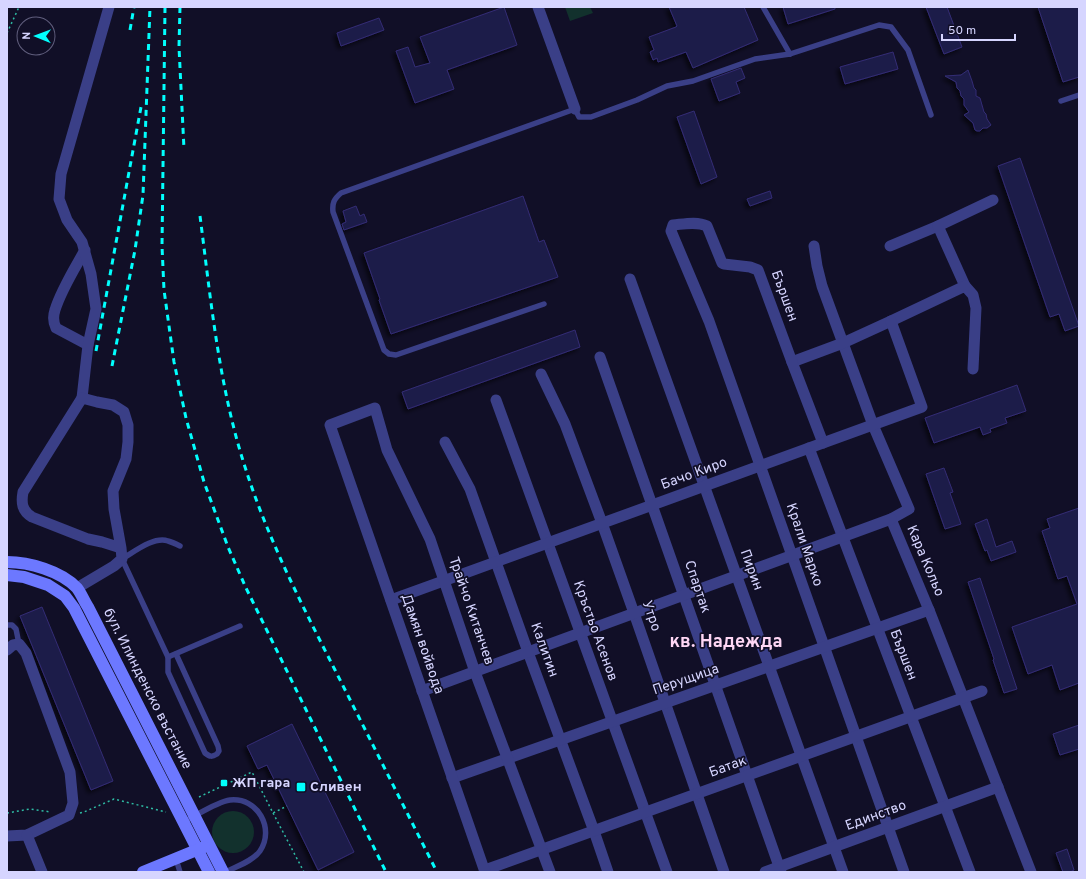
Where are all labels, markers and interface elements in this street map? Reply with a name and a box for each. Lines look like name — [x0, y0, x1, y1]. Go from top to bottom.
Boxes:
north arrow — [16, 16, 56, 56]
scale bar — [942, 16, 1015, 42]
text: 50 m — [948, 23, 976, 39]
text: N — [20, 32, 34, 40]
street label: Бършен — [767, 268, 801, 324]
street label: Бачо Киро — [659, 454, 730, 494]
street label: Крали Марко — [782, 501, 826, 589]
street label: Кара Кольо — [902, 523, 948, 599]
street label: Пирин — [736, 547, 766, 593]
street label: Трайчо Китанчев — [445, 555, 497, 667]
street label: Спартак — [680, 558, 714, 616]
street label: Кръстьо Асенов — [569, 578, 621, 684]
street label: Дамян войвода — [397, 592, 447, 696]
street label: Утро — [638, 598, 664, 634]
street label: бул. Илинденско въстание — [99, 606, 195, 772]
street label: Калитин — [526, 620, 562, 680]
street label: Бършен — [886, 627, 920, 683]
district label: кв. Надежда — [670, 631, 782, 654]
street label: Перущица — [651, 661, 721, 699]
street label: Батак — [707, 752, 749, 782]
place label: ЖП гара — [232, 775, 290, 792]
marker: ЖП гара — [219, 778, 229, 788]
place label: Сливен — [310, 779, 362, 796]
marker: Сливен — [295, 781, 307, 793]
street label: Единство — [843, 797, 909, 835]

